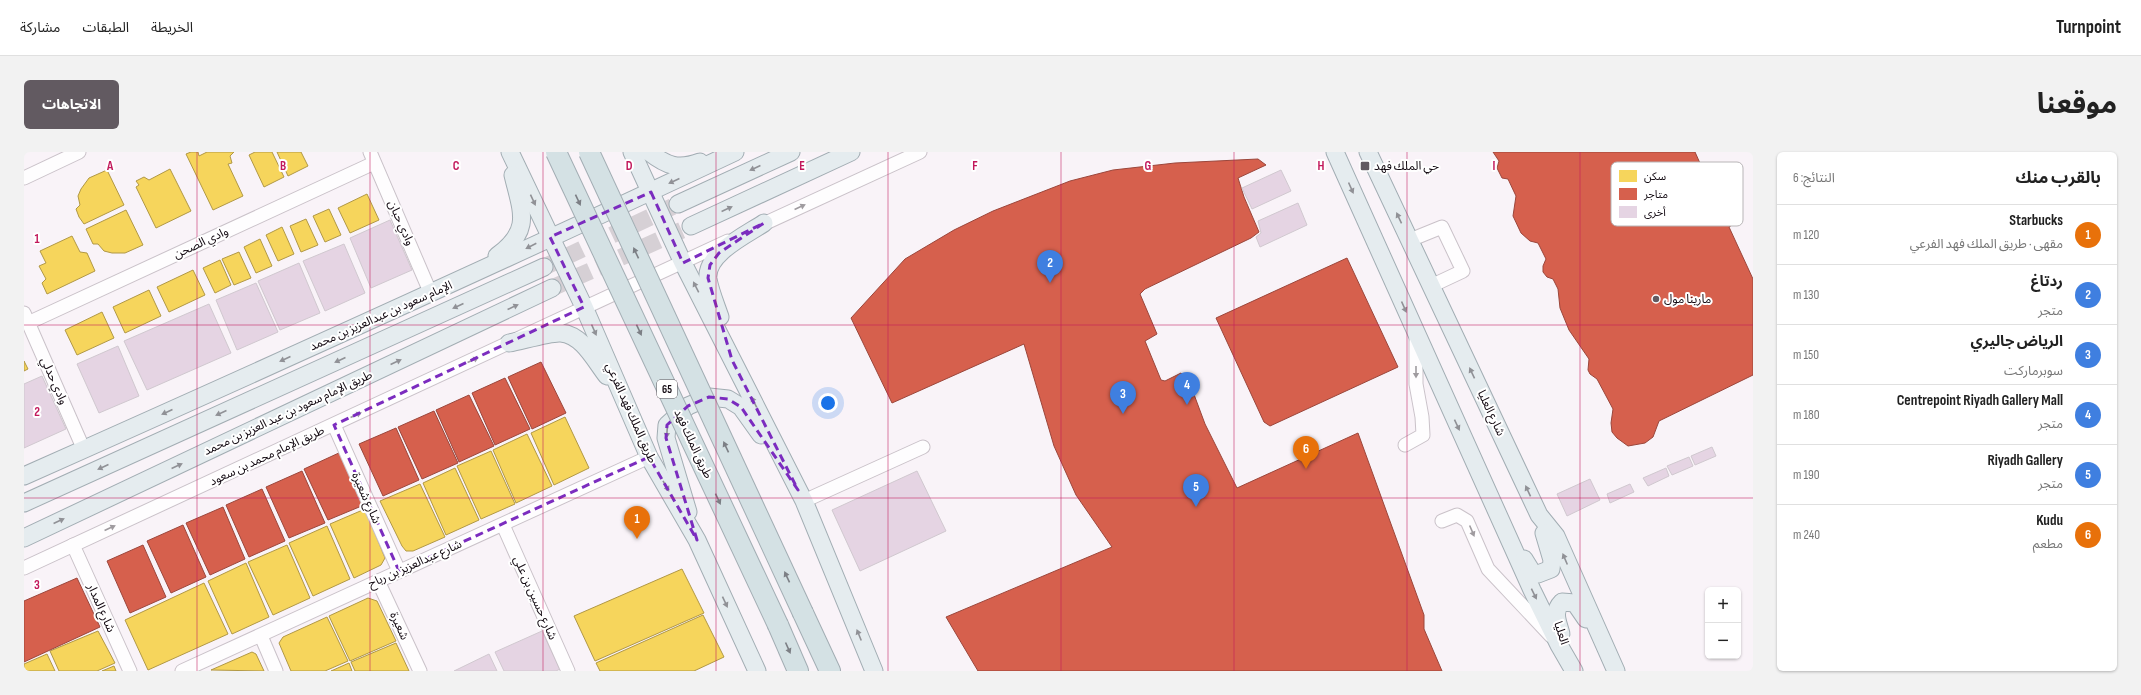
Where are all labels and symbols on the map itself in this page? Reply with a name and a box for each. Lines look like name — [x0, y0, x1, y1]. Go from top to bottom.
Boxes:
text: A — [106, 158, 114, 174]
text: B — [280, 158, 286, 174]
text: C — [453, 158, 460, 174]
text: D — [626, 158, 633, 174]
text: E — [799, 158, 805, 174]
text: F — [972, 158, 978, 174]
text: G — [1145, 158, 1152, 174]
text: H — [1318, 158, 1325, 174]
text: I — [1493, 158, 1496, 174]
place label: حي الملك فهد — [1374, 159, 1439, 175]
marker: حي الملك فهد — [1359, 160, 1371, 172]
legend — [1611, 162, 1743, 226]
one-way arrow — [750, 165, 761, 171]
text: سكن — [1644, 170, 1667, 183]
one-way arrow — [669, 178, 680, 184]
one-way arrow — [1348, 182, 1354, 193]
text: متاجر — [1643, 188, 1668, 201]
one-way arrow — [530, 194, 536, 206]
one-way arrow — [575, 194, 581, 206]
street label: وادي حبان — [383, 198, 418, 249]
one-way arrow — [794, 204, 805, 210]
one-way arrow — [721, 206, 732, 212]
text: أخرى — [1644, 206, 1666, 219]
one-way arrow — [1396, 212, 1402, 224]
street label: وادي الصحن — [171, 224, 232, 264]
text: 1 — [34, 231, 40, 247]
one-way arrow — [525, 243, 537, 249]
one-way arrow — [633, 247, 639, 258]
pin: 2 — [1037, 250, 1063, 283]
street label: الإمام سعود بن عبدالعزيز بن محمد — [307, 278, 455, 355]
one-way arrow — [692, 282, 699, 293]
place label: مارينا مول — [1664, 292, 1711, 307]
marker: مارينا مول — [1651, 294, 1661, 304]
one-way arrow — [1401, 301, 1407, 313]
one-way arrow — [452, 303, 464, 309]
one-way arrow — [508, 304, 519, 310]
one-way arrow — [591, 325, 597, 336]
one-way arrow — [636, 325, 642, 336]
street label: وادي حدلي — [35, 355, 71, 408]
one-way arrow — [280, 356, 291, 362]
one-way arrow — [334, 357, 345, 363]
one-way arrow — [468, 357, 479, 363]
one-way arrow — [390, 359, 401, 365]
street label: طريق الملك فهد الفرعي — [601, 361, 660, 466]
one-way arrow — [1413, 366, 1419, 379]
street label: طريق الإمام سعود بن عبد العزيز بن محمد — [201, 367, 375, 460]
one-way arrow — [1469, 368, 1475, 379]
pin: 4 — [1174, 372, 1200, 405]
road number: 65 — [657, 380, 677, 398]
pin: 3 — [1110, 381, 1136, 414]
street label: شارع العليا — [1473, 388, 1508, 439]
your location — [818, 393, 838, 413]
one-way arrow — [750, 396, 757, 408]
text: 2 — [34, 404, 40, 420]
street label: طريق الملك فهد — [670, 407, 716, 481]
one-way arrow — [161, 409, 172, 415]
one-way arrow — [215, 411, 227, 417]
one-way arrow — [350, 412, 361, 418]
one-way arrow — [1455, 419, 1461, 431]
street label: طريق الإمام محمد بن سعود — [207, 423, 327, 490]
one-way arrow — [663, 426, 670, 438]
pin: 6 — [1293, 436, 1319, 469]
one-way arrow — [723, 441, 729, 453]
one-way arrow — [171, 463, 183, 469]
one-way arrow — [97, 464, 108, 470]
street label: شارع شعيرة — [347, 470, 384, 526]
pin: 5 — [1183, 474, 1209, 507]
one-way arrow — [662, 480, 669, 492]
one-way arrow — [1525, 485, 1531, 497]
one-way arrow — [715, 493, 721, 504]
pin: 1 — [624, 506, 650, 539]
one-way arrow — [54, 518, 65, 524]
one-way arrow — [104, 525, 116, 531]
one-way arrow — [1469, 525, 1475, 537]
street label: شارع عبدالعزيز بن رباح — [366, 537, 465, 592]
one-way arrow — [1562, 553, 1568, 565]
street label: شارع حسين بن علي — [508, 554, 560, 643]
one-way arrow — [784, 572, 790, 583]
text: 3 — [34, 577, 40, 593]
street label: شارع المدار — [82, 580, 118, 635]
one-way arrow — [1531, 589, 1537, 600]
one-way arrow — [722, 596, 728, 607]
street label: شعيرة — [386, 610, 412, 642]
street label: العليا — [1550, 619, 1572, 647]
one-way arrow — [856, 629, 862, 640]
one-way arrow — [785, 643, 791, 654]

